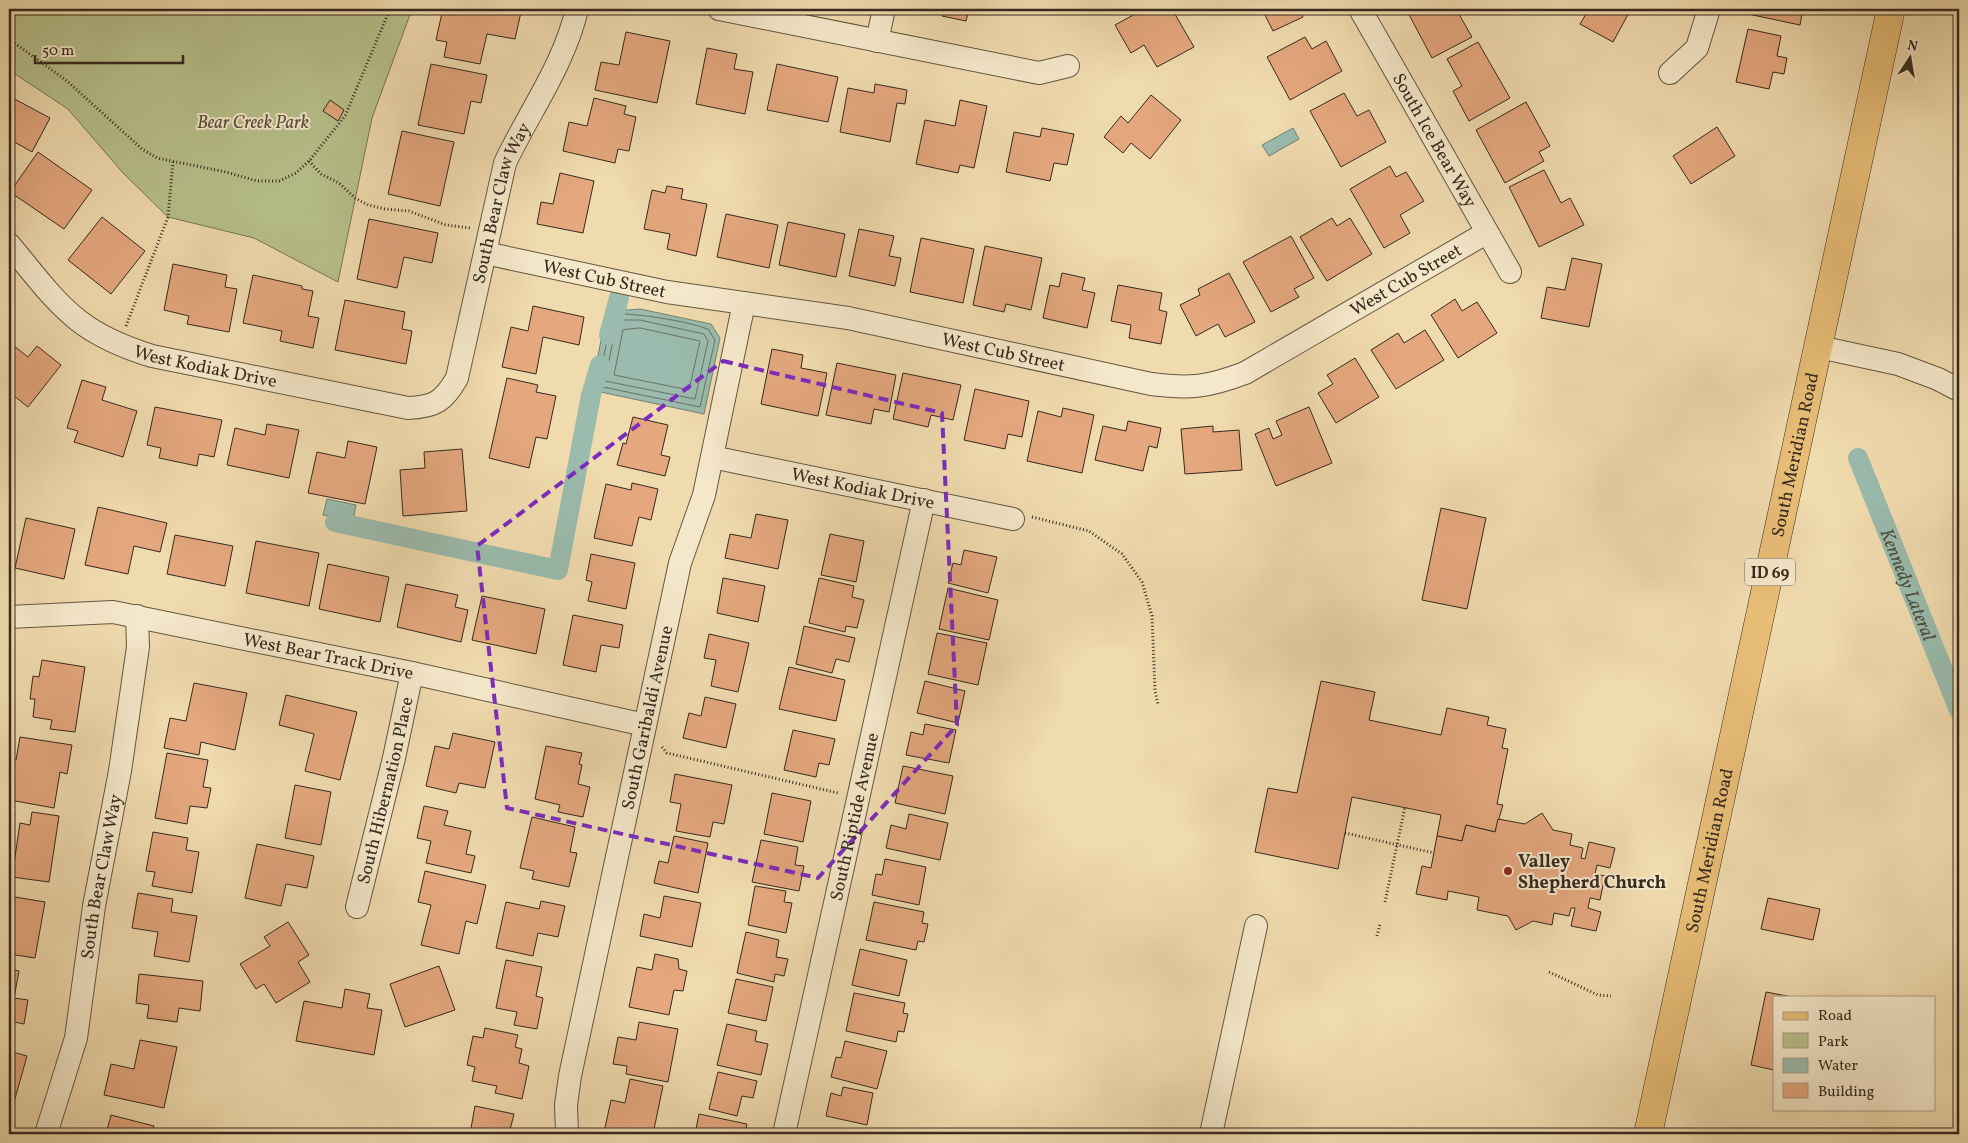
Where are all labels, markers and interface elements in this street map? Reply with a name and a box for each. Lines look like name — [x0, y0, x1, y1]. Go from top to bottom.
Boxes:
scale bar — [35, 32, 182, 64]
north arrow — [1886, 32, 1936, 82]
text: N — [1905, 36, 1919, 57]
text: 50 m — [42, 41, 74, 62]
street label: South Ice Bear Way — [1385, 69, 1482, 213]
park label: Bear Creek Park — [197, 111, 309, 136]
street label: South Bear Claw Way — [467, 118, 538, 286]
street label: West Cub Street — [1346, 239, 1467, 323]
street label: West Cub Street — [540, 255, 668, 305]
street label: West Cub Street — [939, 328, 1067, 379]
street label: West Kodiak Drive — [130, 340, 279, 395]
street label: South Meridian Road — [1766, 370, 1826, 540]
street label: West Kodiak Drive — [789, 463, 936, 516]
water label: Kennedy Lateral — [1872, 525, 1941, 645]
road number: ID 69 — [1745, 558, 1795, 586]
street label: South Garibaldi Avenue — [616, 623, 680, 812]
street label: West Bear Track Drive — [241, 628, 416, 687]
street label: South Hibernation Place — [352, 695, 421, 887]
street label: South Riptide Avenue — [825, 731, 886, 903]
street label: South Meridian Road — [1681, 766, 1741, 936]
street label: South Bear Claw Way — [76, 792, 129, 961]
place label: Valley Shepherd Church — [1518, 850, 1666, 896]
marker: Valley Shepherd Church — [1502, 865, 1514, 877]
legend — [1773, 996, 1936, 1110]
text: Road — [1818, 1006, 1852, 1027]
text: Park — [1818, 1032, 1849, 1053]
text: Water — [1818, 1056, 1858, 1077]
text: Building — [1818, 1082, 1875, 1103]

